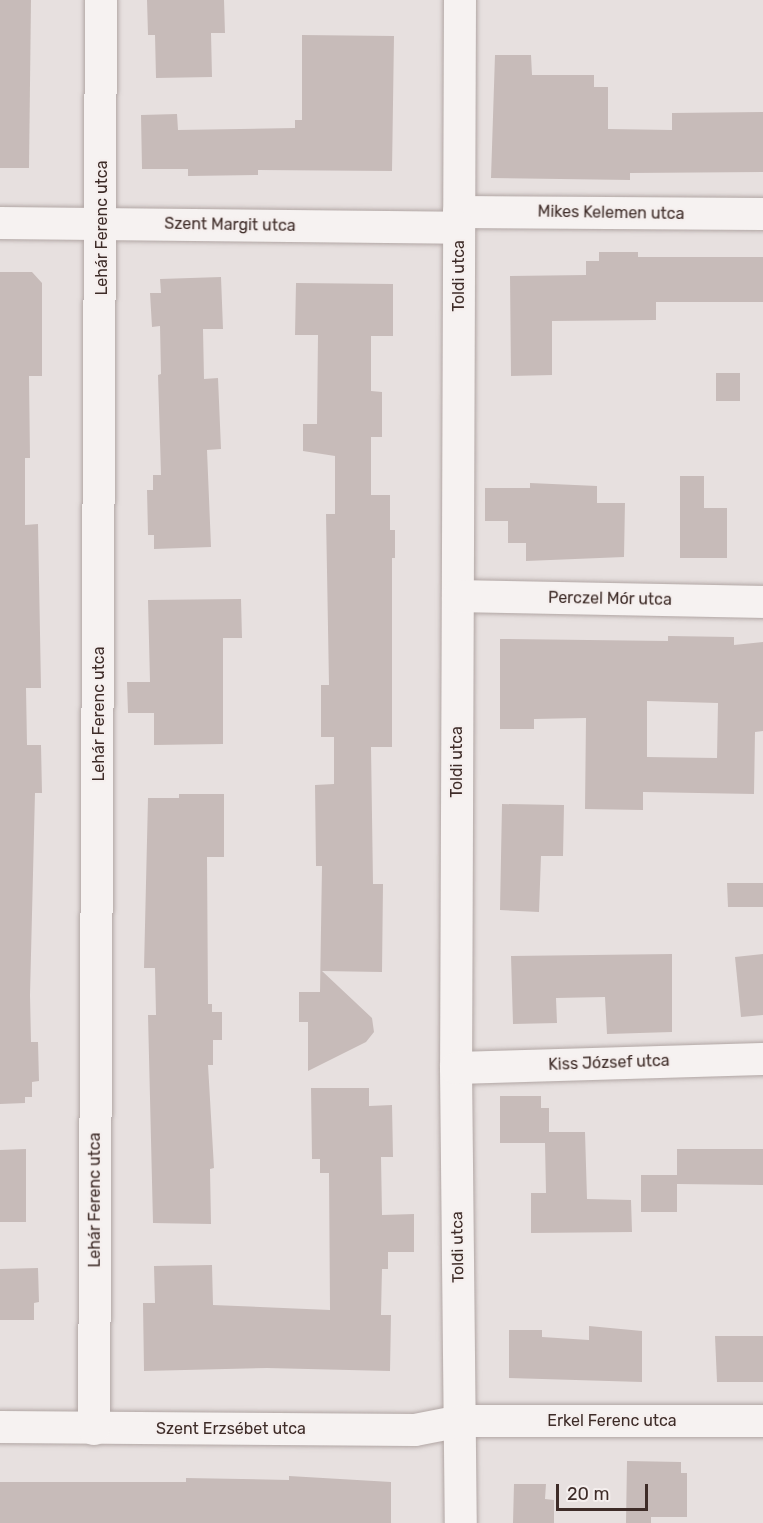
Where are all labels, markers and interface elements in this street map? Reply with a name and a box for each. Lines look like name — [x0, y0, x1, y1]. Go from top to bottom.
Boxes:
street label: Lehár Ferenc utca — [92, 160, 112, 296]
street label: Mikes Kelemen utca — [537, 202, 685, 224]
street label: Szent Margit utca — [164, 214, 296, 236]
street label: Toldi utca — [449, 240, 469, 312]
street label: Perczel Mór utca — [548, 588, 672, 610]
street label: Lehár Ferenc utca — [89, 646, 109, 782]
street label: Toldi utca — [447, 726, 467, 798]
street label: Kiss József utca — [548, 1051, 670, 1075]
street label: Lehár Ferenc utca — [85, 1132, 105, 1268]
street label: Toldi utca — [448, 1211, 468, 1283]
street label: Erkel Ferenc utca — [547, 1411, 677, 1431]
street label: Szent Erzsébet utca — [156, 1419, 306, 1439]
scale bar — [559, 1472, 650, 1510]
text: 20 m — [567, 1483, 609, 1505]

